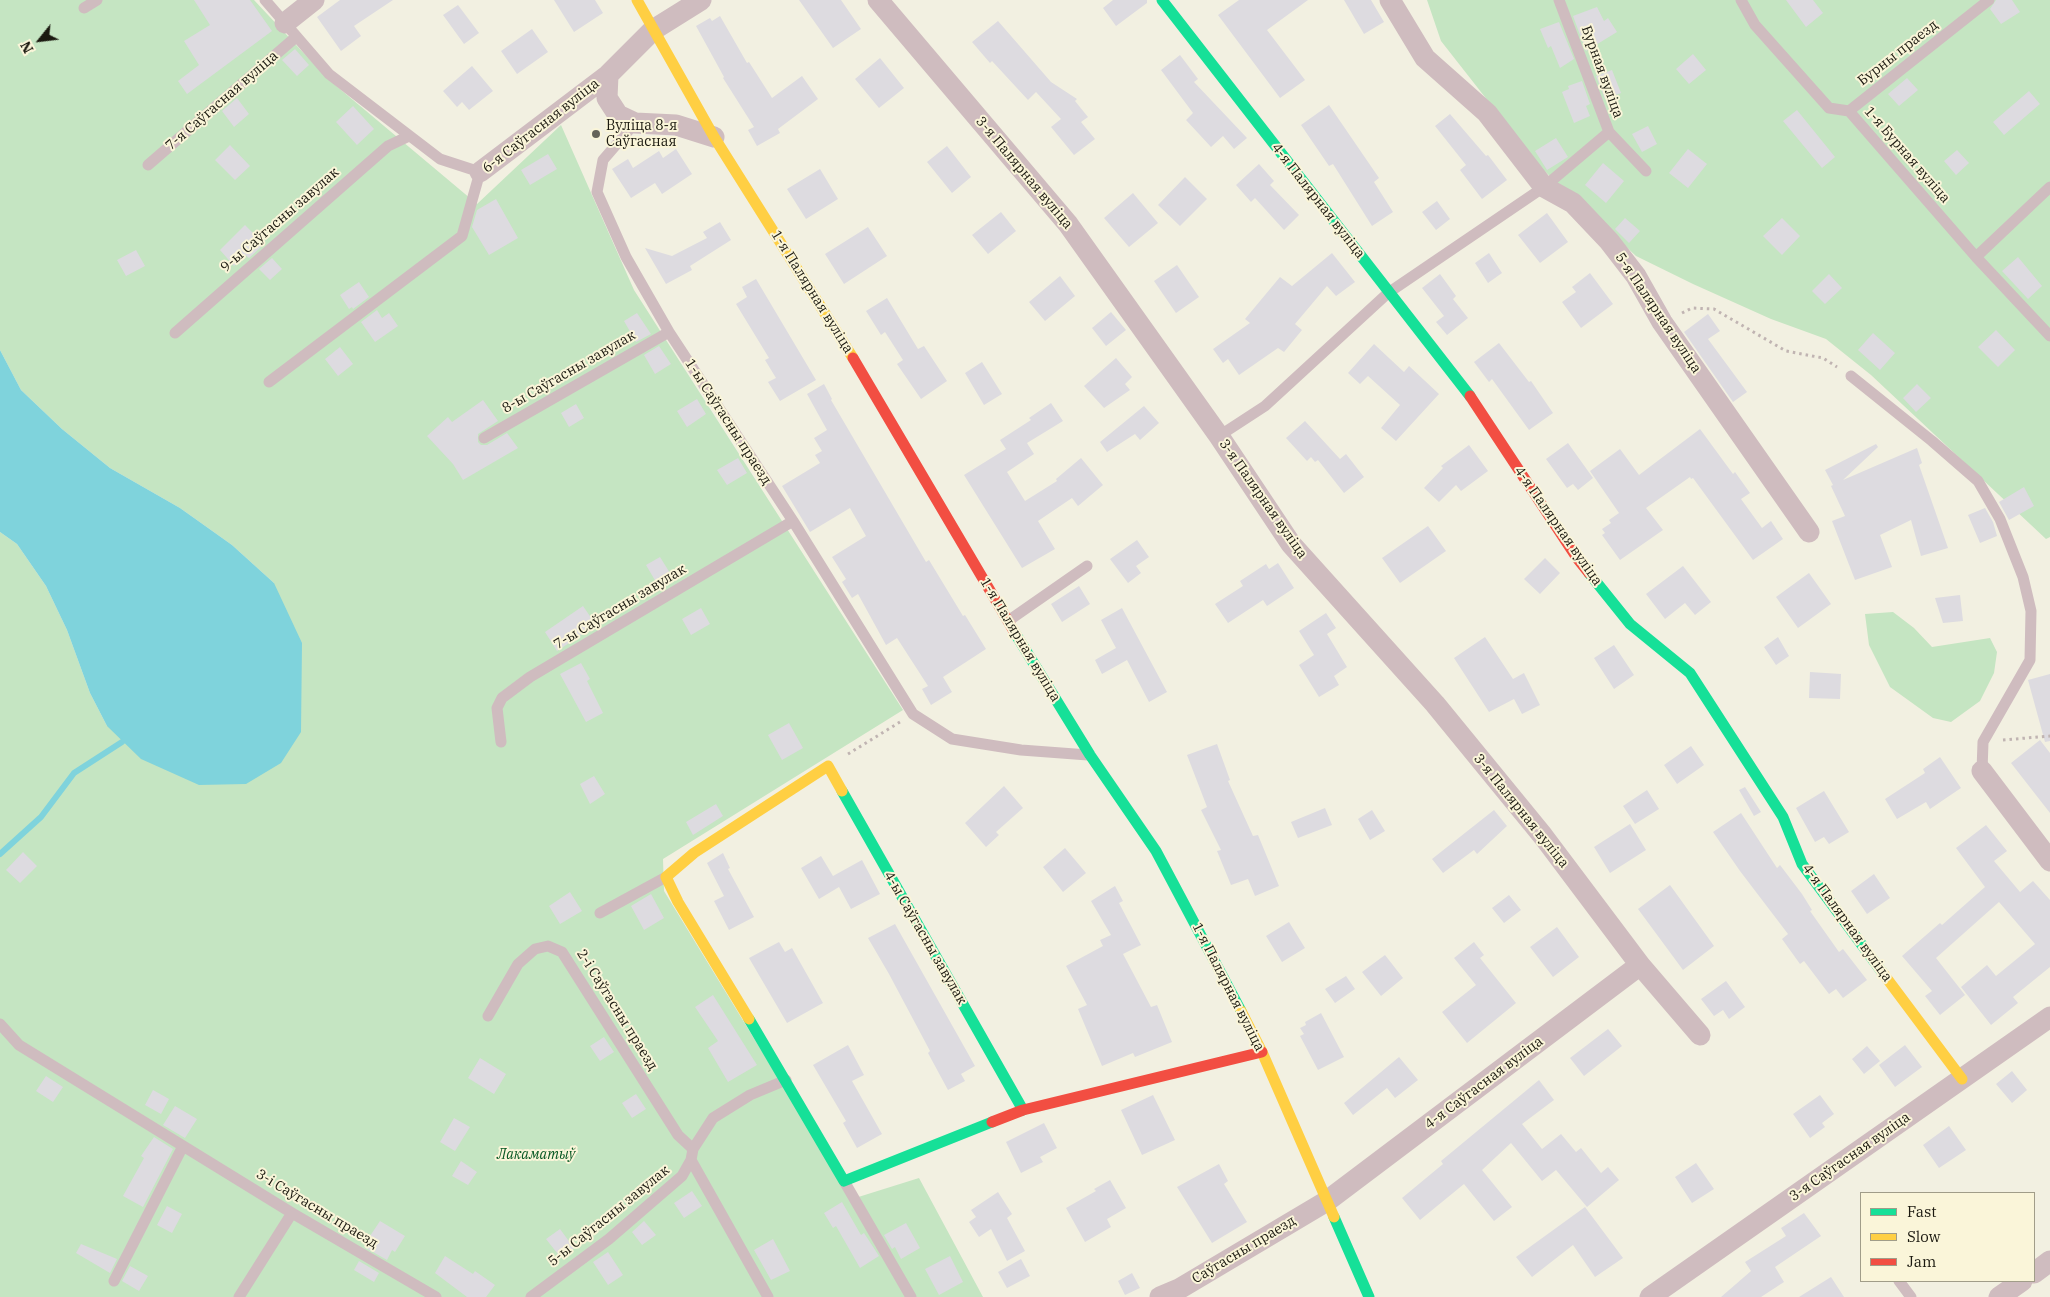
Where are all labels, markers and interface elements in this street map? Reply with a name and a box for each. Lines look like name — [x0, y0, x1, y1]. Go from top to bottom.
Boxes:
north arrow — [15, 15, 65, 65]
street label: Бурны праезд — [1855, 17, 1941, 89]
street label: Бурная вуліца — [1578, 24, 1626, 120]
text: N — [16, 38, 37, 56]
street label: 7-я Саўгасная вуліца — [162, 48, 282, 154]
street label: 6-я Саўгасная вуліца — [479, 75, 603, 177]
street label: 1-я Бурная вуліца — [1860, 103, 1954, 207]
street label: 3-я Палярная вуліца — [972, 113, 1076, 233]
place label: Вуліца 8-я Саўгасная — [606, 118, 677, 150]
marker: Вуліца 8-я Саўгасная — [590, 128, 602, 140]
street label: 4-я Палярная вуліца — [1268, 140, 1368, 262]
street label: 9-ы Саўгасны завулак — [217, 164, 343, 276]
street label: 1-я Палярная вуліца — [767, 227, 857, 357]
street label: 5-я Палярная вуліца — [1611, 250, 1705, 376]
street label: 8-ы Саўгасны завулак — [499, 327, 639, 417]
street label: 1-ы Саўгасны праезд — [681, 356, 775, 488]
street label: 3-я Палярная вуліца — [1215, 436, 1311, 562]
street label: 4-я Палярная вуліца — [1510, 463, 1606, 589]
street label: 7-ы Саўгасны завулак — [551, 561, 689, 653]
street label: 1-я Палярная вуліца — [976, 575, 1064, 705]
street label: 3-я Палярная вуліца — [1470, 751, 1572, 871]
street label: 4-я Палярная вуліца — [1799, 861, 1895, 985]
street label: 4-ы Саўгасны завулак — [880, 868, 970, 1008]
street label: 1-я Палярная вуліца — [1188, 920, 1268, 1054]
street label: 2-і Саўгасны праезд — [573, 946, 661, 1074]
street label: 4-я Саўгасная вуліца — [1422, 1033, 1546, 1133]
street label: 3-я Саўгасная вуліца — [1786, 1109, 1914, 1205]
park label: Лакаматыў — [497, 1147, 575, 1163]
street label: 5-ы Саўгасны завулак — [545, 1162, 673, 1270]
street label: 3-і Саўгасны праезд — [253, 1166, 381, 1252]
legend — [1860, 1192, 2035, 1282]
text: Fast — [1907, 1202, 1937, 1221]
street label: Саўгасны праезд — [1189, 1212, 1299, 1288]
text: Slow — [1907, 1227, 1940, 1246]
text: Jam — [1907, 1252, 1936, 1271]

